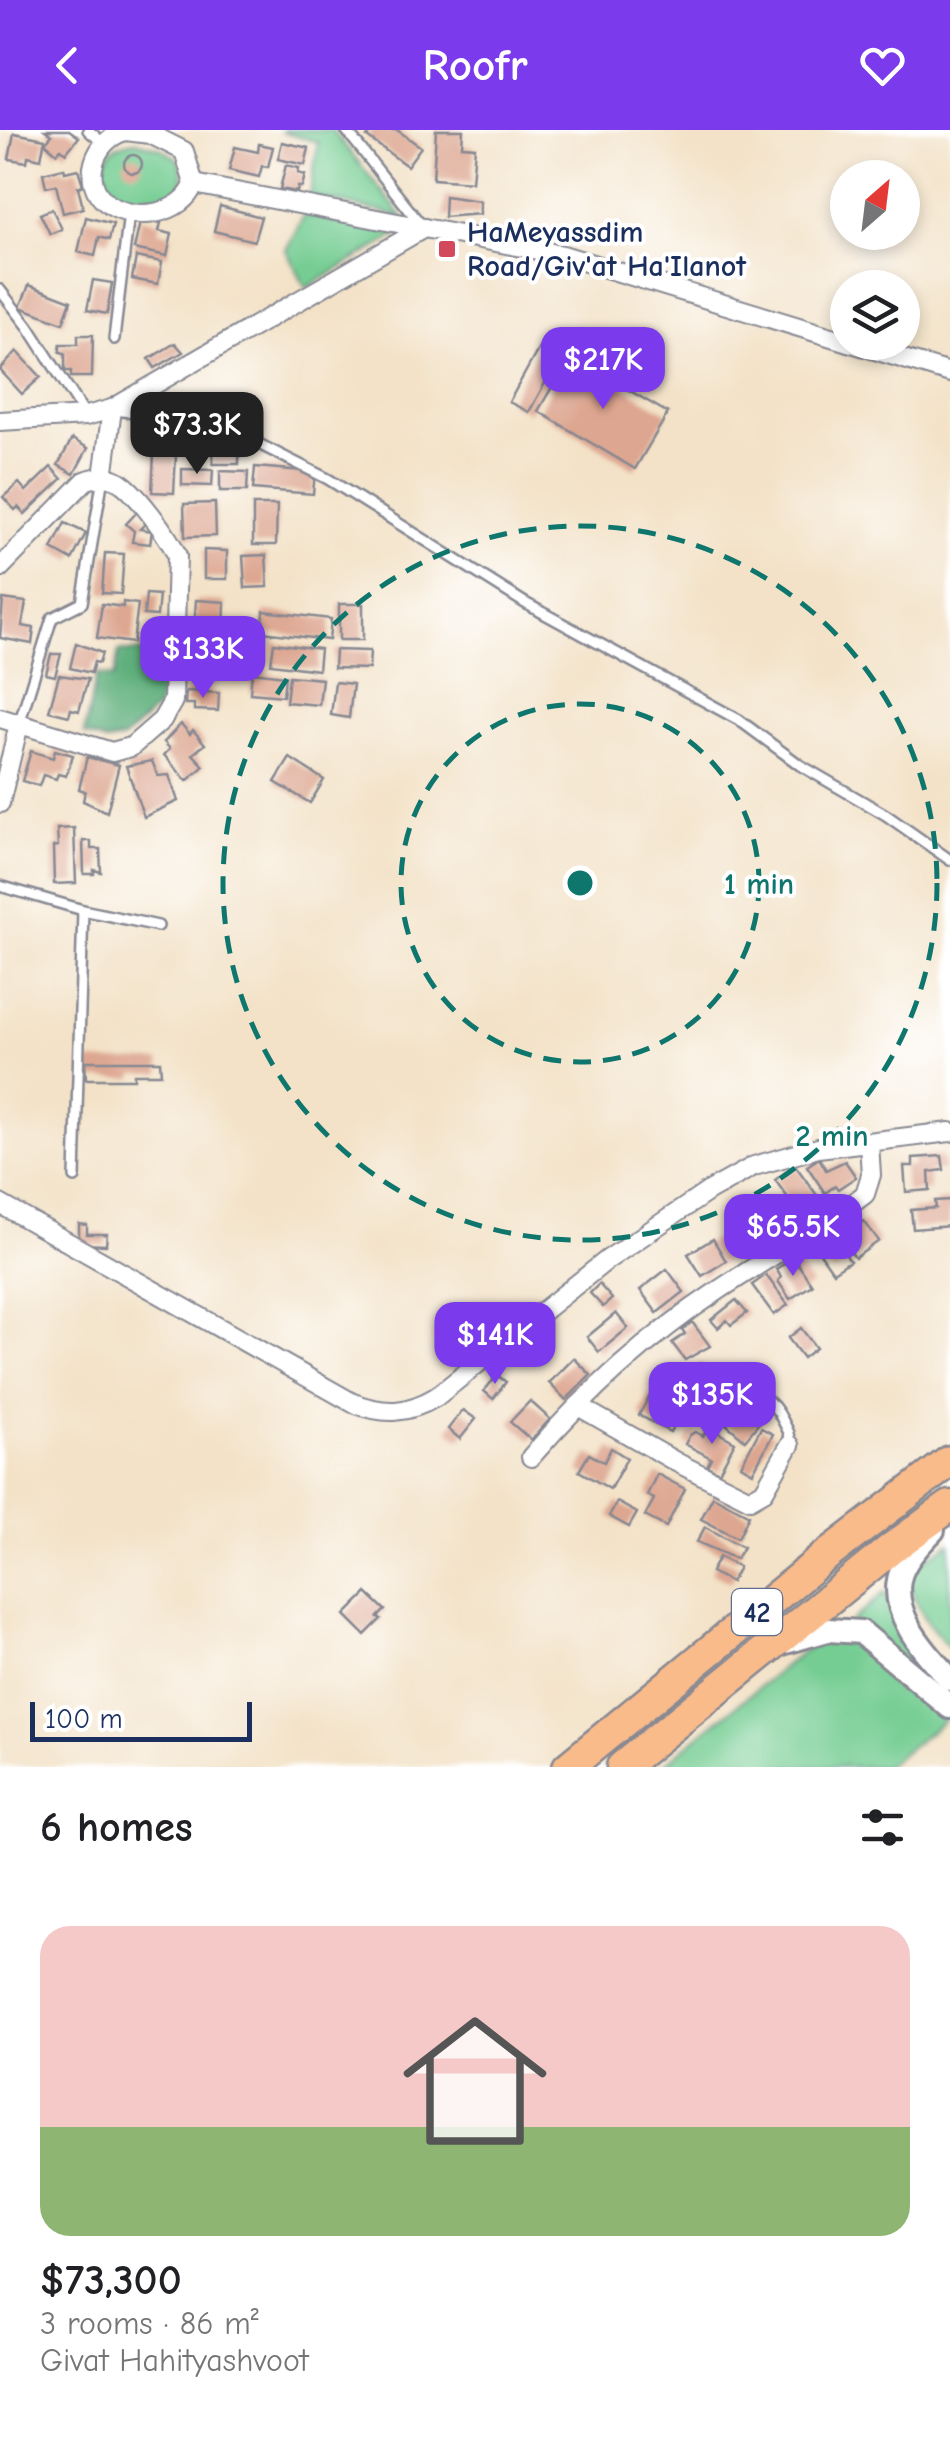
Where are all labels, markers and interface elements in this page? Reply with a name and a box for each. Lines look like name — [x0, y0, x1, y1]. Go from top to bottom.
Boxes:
icon: back — [40, 38, 95, 93]
icon: heart — [855, 38, 910, 93]
text: Roofr — [422, 39, 528, 91]
north arrow — [830, 160, 920, 250]
map controls — [830, 160, 920, 360]
place label: HaMeyassdim Road/Giv'at Ha'Ilanot — [467, 215, 747, 284]
marker: HaMeyassdim Road/Giv'at Ha'Ilanot — [436, 238, 458, 260]
button: layers — [830, 270, 920, 360]
pin: $217K — [533, 327, 673, 412]
text: $217K — [563, 341, 643, 378]
pin: $73.3K — [116, 392, 278, 477]
text: $73.3K — [152, 406, 242, 443]
pin: $133K — [133, 616, 273, 701]
text: $133K — [162, 630, 244, 667]
centre of rings — [562, 865, 598, 901]
text: 1 min — [724, 867, 794, 902]
text: 2 min — [795, 1119, 869, 1154]
pin: $65.5K — [712, 1194, 874, 1279]
text: $65.5K — [746, 1208, 840, 1245]
pin: $141K — [425, 1302, 565, 1387]
text: $141K — [456, 1316, 534, 1353]
pin: $135K — [642, 1362, 782, 1447]
text: $135K — [671, 1376, 753, 1413]
road number: 42 — [732, 1589, 782, 1635]
scale bar — [30, 1697, 252, 1742]
text: 100 m — [45, 1703, 123, 1735]
icon: filters — [855, 1800, 910, 1855]
text: 6 homes — [40, 1803, 193, 1852]
icon: home — [385, 1991, 565, 2171]
text: $73,300 — [40, 2256, 182, 2305]
text: 3 rooms · 86 m² — [40, 2305, 259, 2342]
text: Givat Hahityashvoot — [40, 2342, 309, 2379]

